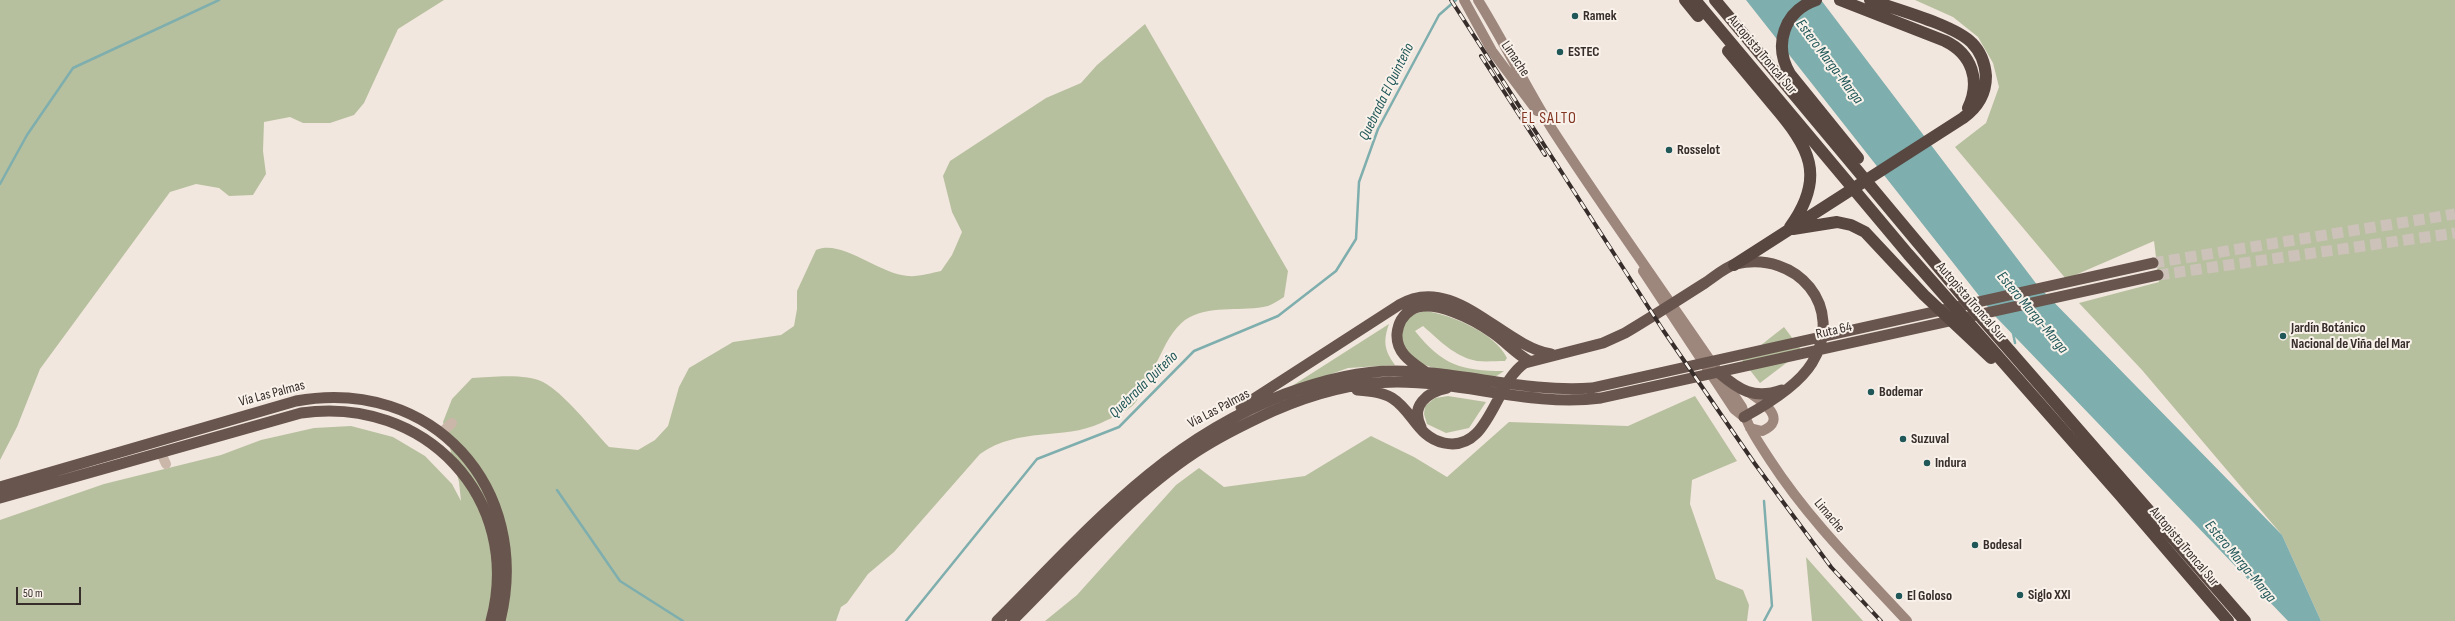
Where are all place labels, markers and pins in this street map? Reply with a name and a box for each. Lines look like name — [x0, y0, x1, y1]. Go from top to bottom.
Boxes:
place label: Ramek — [1583, 8, 1617, 24]
marker: Ramek — [1570, 11, 1580, 21]
place label: ESTEC — [1568, 44, 1599, 60]
marker: ESTEC — [1555, 47, 1565, 57]
place label: Rosselot — [1677, 142, 1720, 158]
marker: Rosselot — [1664, 145, 1674, 155]
place label: Jardín Botánico Nacional de Viña del Mar — [2291, 320, 2410, 352]
marker: Jardín Botánico Nacional de Viña del Mar — [2278, 331, 2288, 341]
place label: Bodemar — [1879, 384, 1923, 400]
marker: Bodemar — [1866, 387, 1876, 397]
place label: Suzuval — [1911, 431, 1949, 447]
marker: Suzuval — [1898, 434, 1908, 444]
place label: Indura — [1935, 455, 1966, 471]
marker: Indura — [1922, 458, 1932, 468]
place label: Bodesal — [1983, 537, 2022, 553]
marker: Bodesal — [1970, 540, 1980, 550]
place label: Siglo XXI — [2028, 587, 2071, 603]
place label: El Goloso — [1907, 588, 1952, 604]
marker: Siglo XXI — [2015, 590, 2025, 600]
marker: El Goloso — [1894, 591, 1904, 601]

